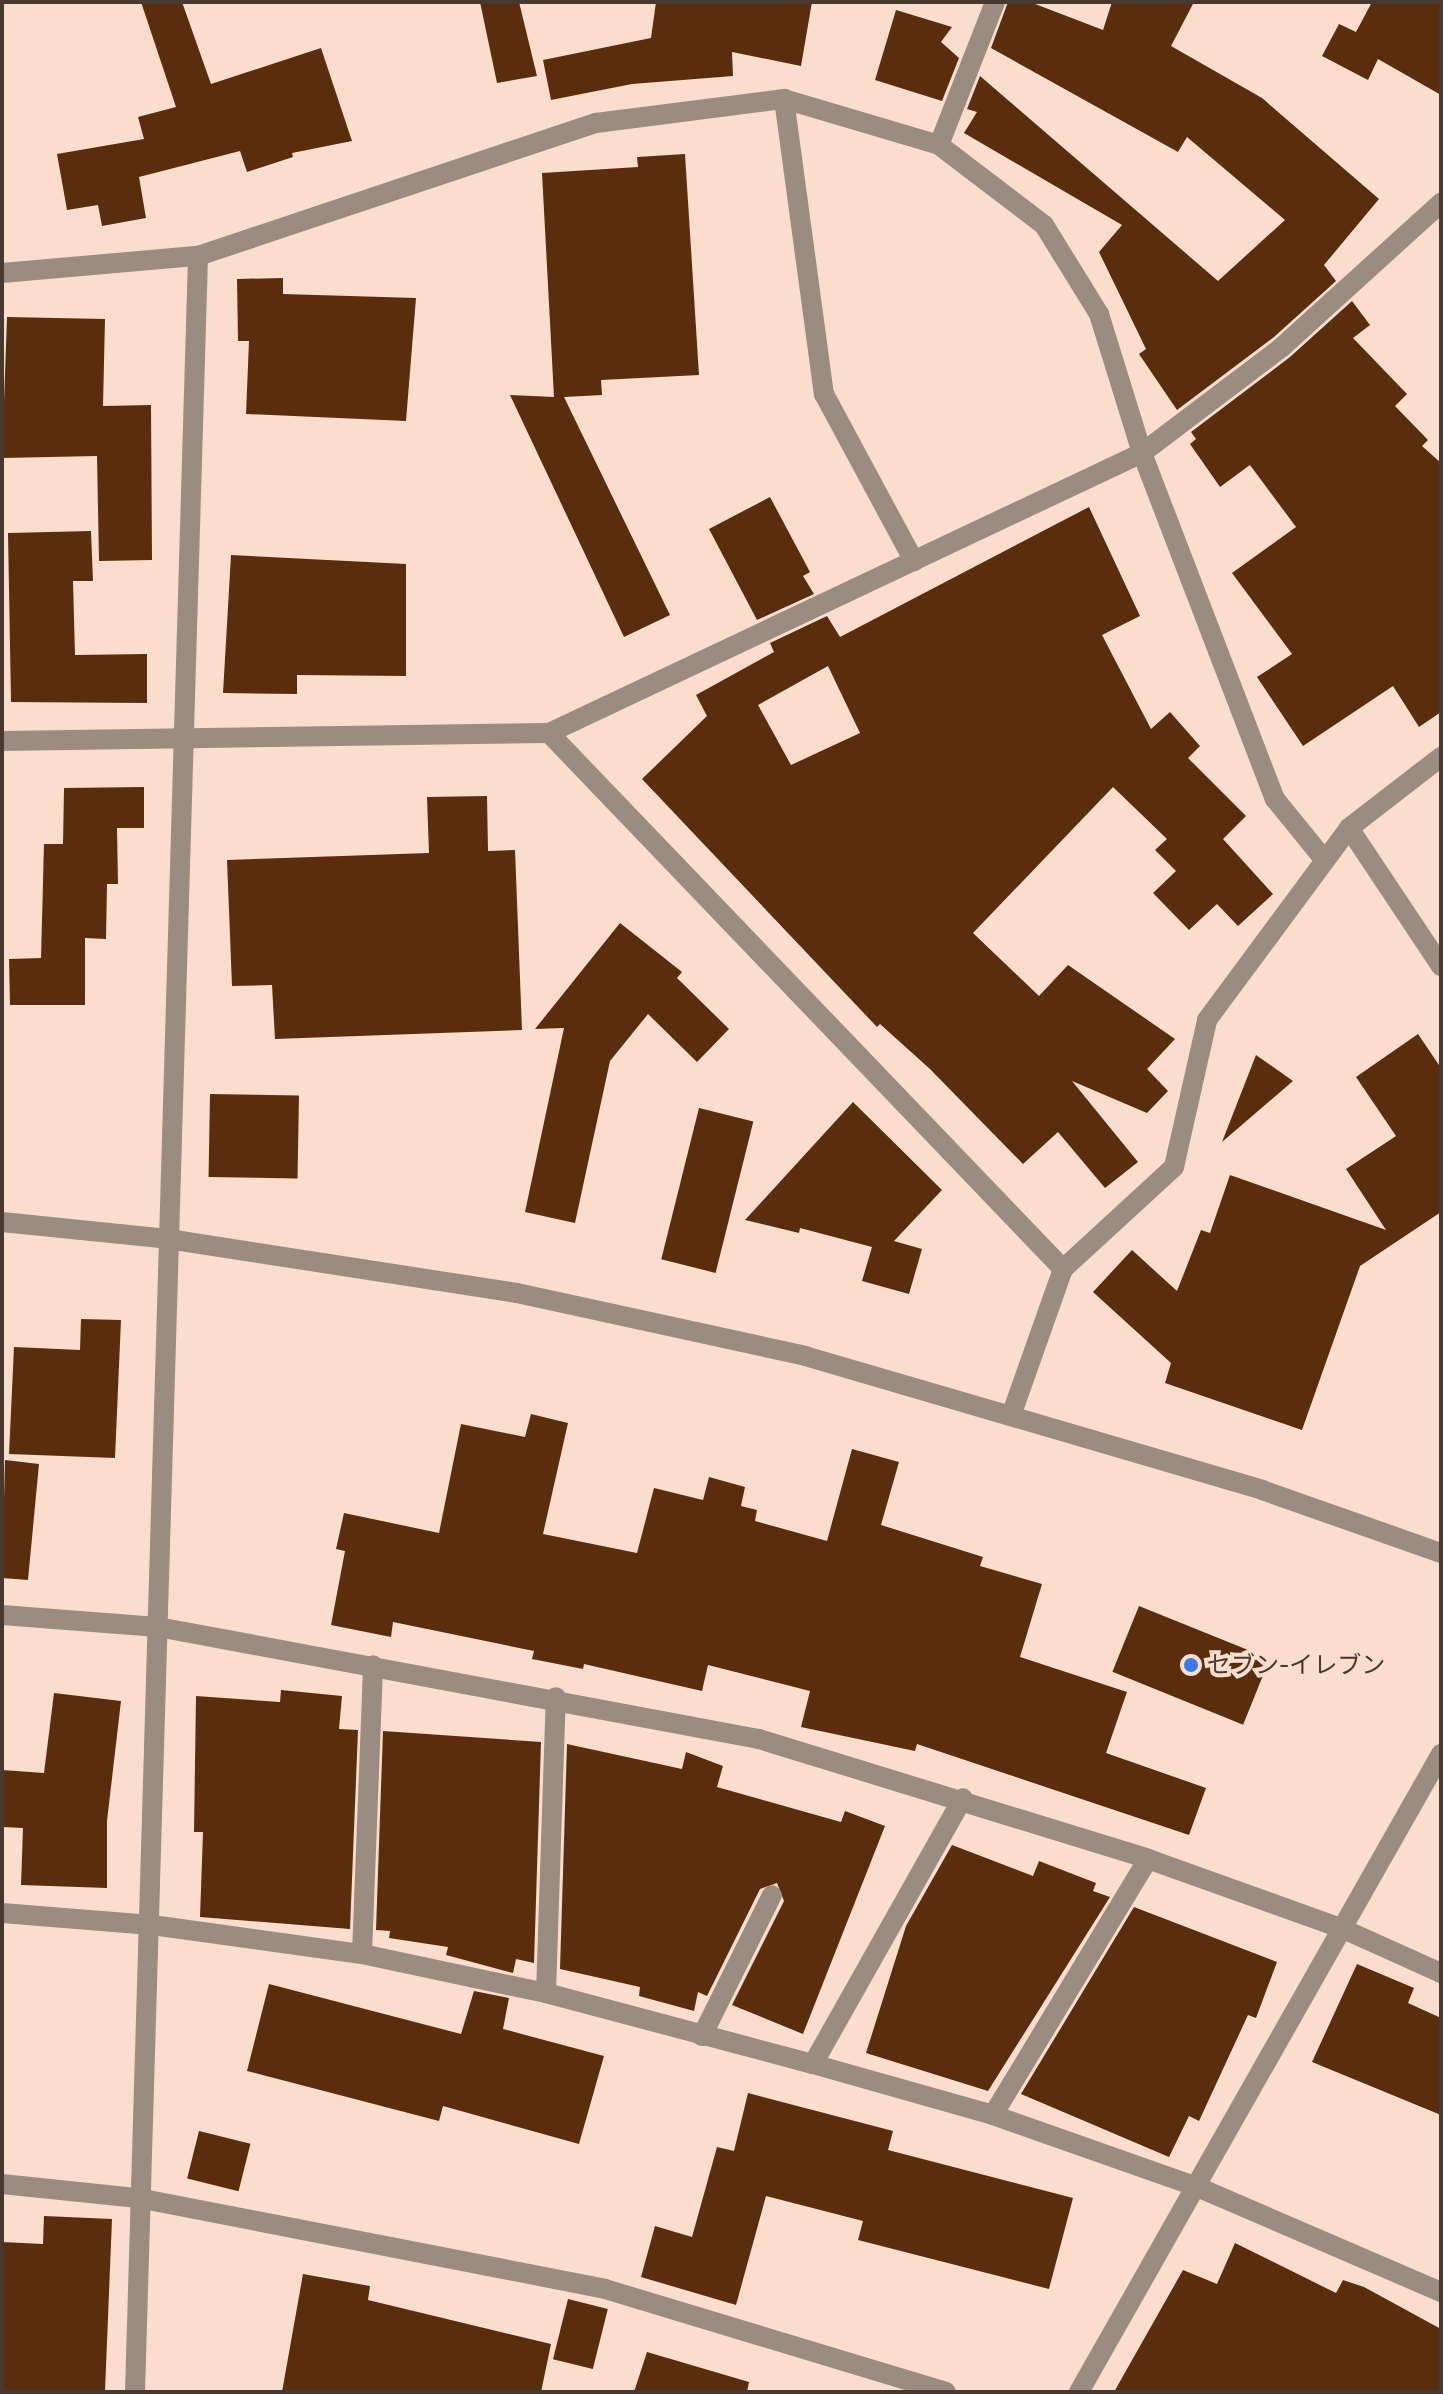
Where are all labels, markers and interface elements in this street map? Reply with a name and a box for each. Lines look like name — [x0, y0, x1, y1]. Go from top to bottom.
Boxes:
place label: セブン-イレブン — [1207, 1651, 1385, 1679]
marker: セブン-イレブン — [1182, 1656, 1200, 1674]

